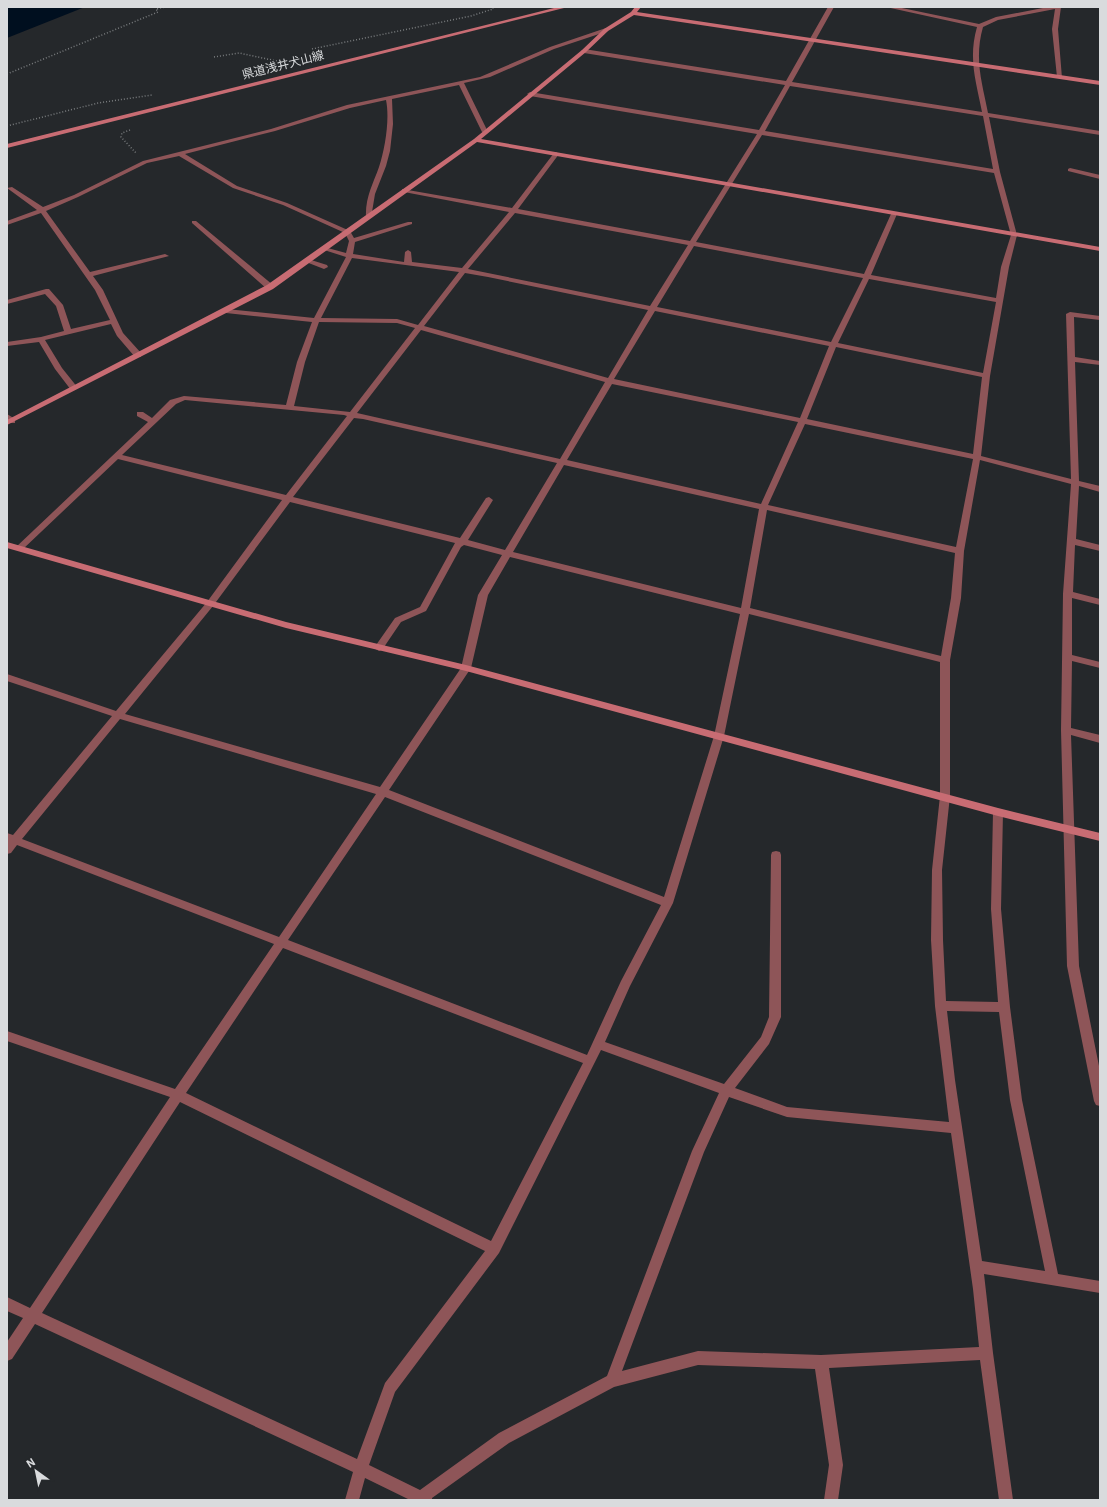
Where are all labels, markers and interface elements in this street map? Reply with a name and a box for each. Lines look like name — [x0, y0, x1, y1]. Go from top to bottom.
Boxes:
street label: 県道浅井犬山線 — [240, 47, 325, 82]
north arrow — [16, 1451, 56, 1491]
text: N — [23, 1455, 38, 1471]

